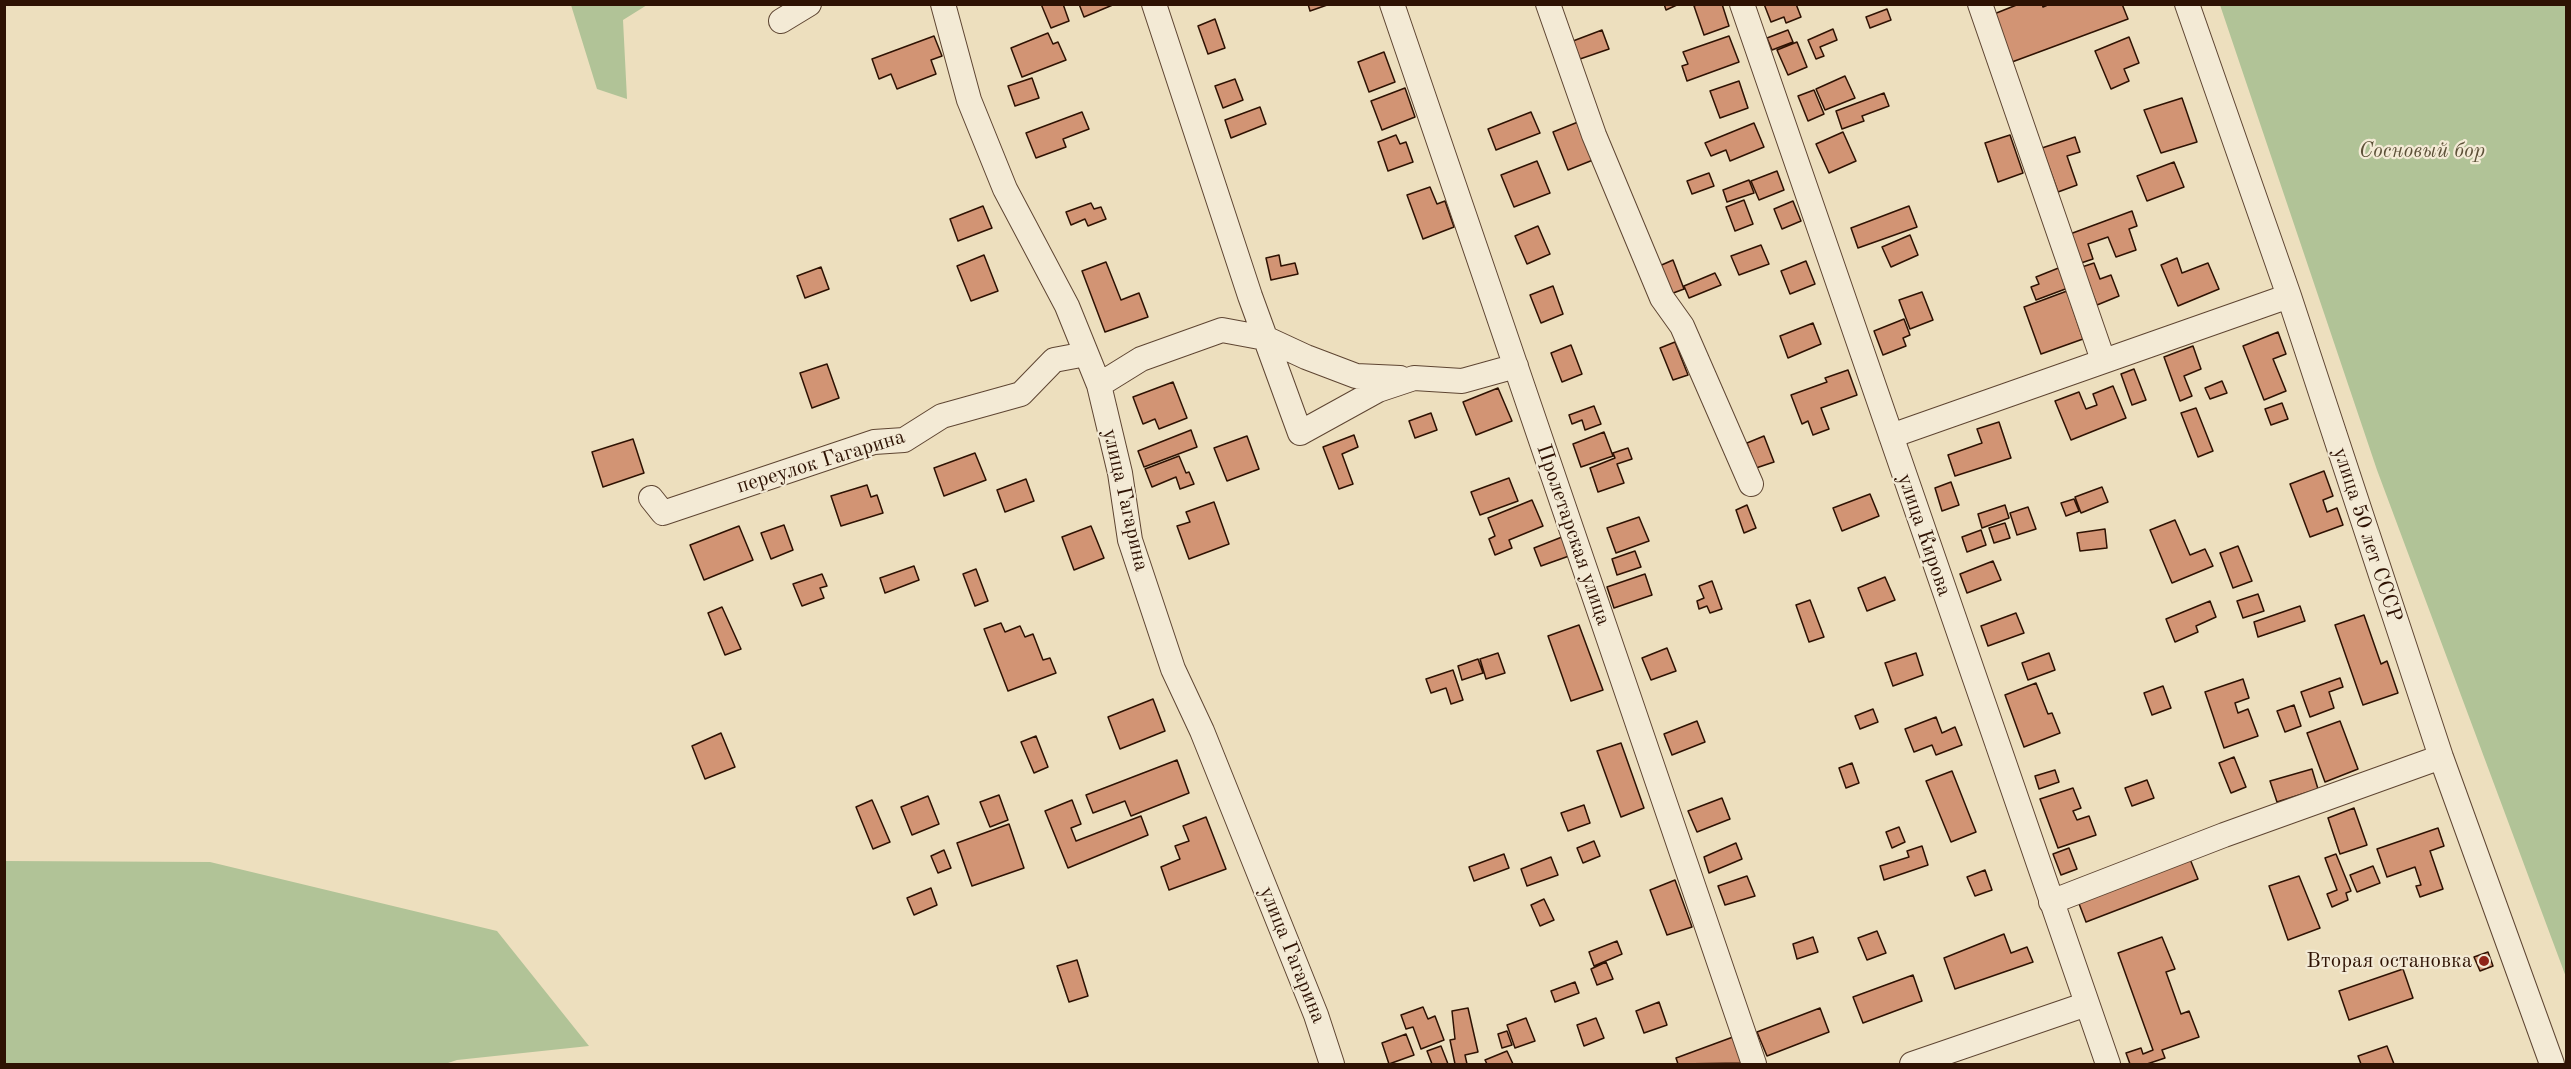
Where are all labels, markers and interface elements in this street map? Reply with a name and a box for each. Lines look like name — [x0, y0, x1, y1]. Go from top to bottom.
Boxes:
park label: Сосновый бор — [2359, 138, 2485, 164]
street label: переулок Гагарина — [734, 424, 908, 500]
street label: улица Гагарина — [1096, 426, 1154, 574]
street label: Пролетарская улица — [1530, 441, 1616, 629]
street label: улица 50 лет СССР — [2327, 444, 2407, 626]
street label: улица Кирова — [1891, 470, 1957, 600]
street label: улица Гагарина — [1253, 883, 1331, 1027]
place label: Вторая остановка — [2306, 948, 2472, 974]
marker: Вторая остановка — [2477, 954, 2491, 968]

